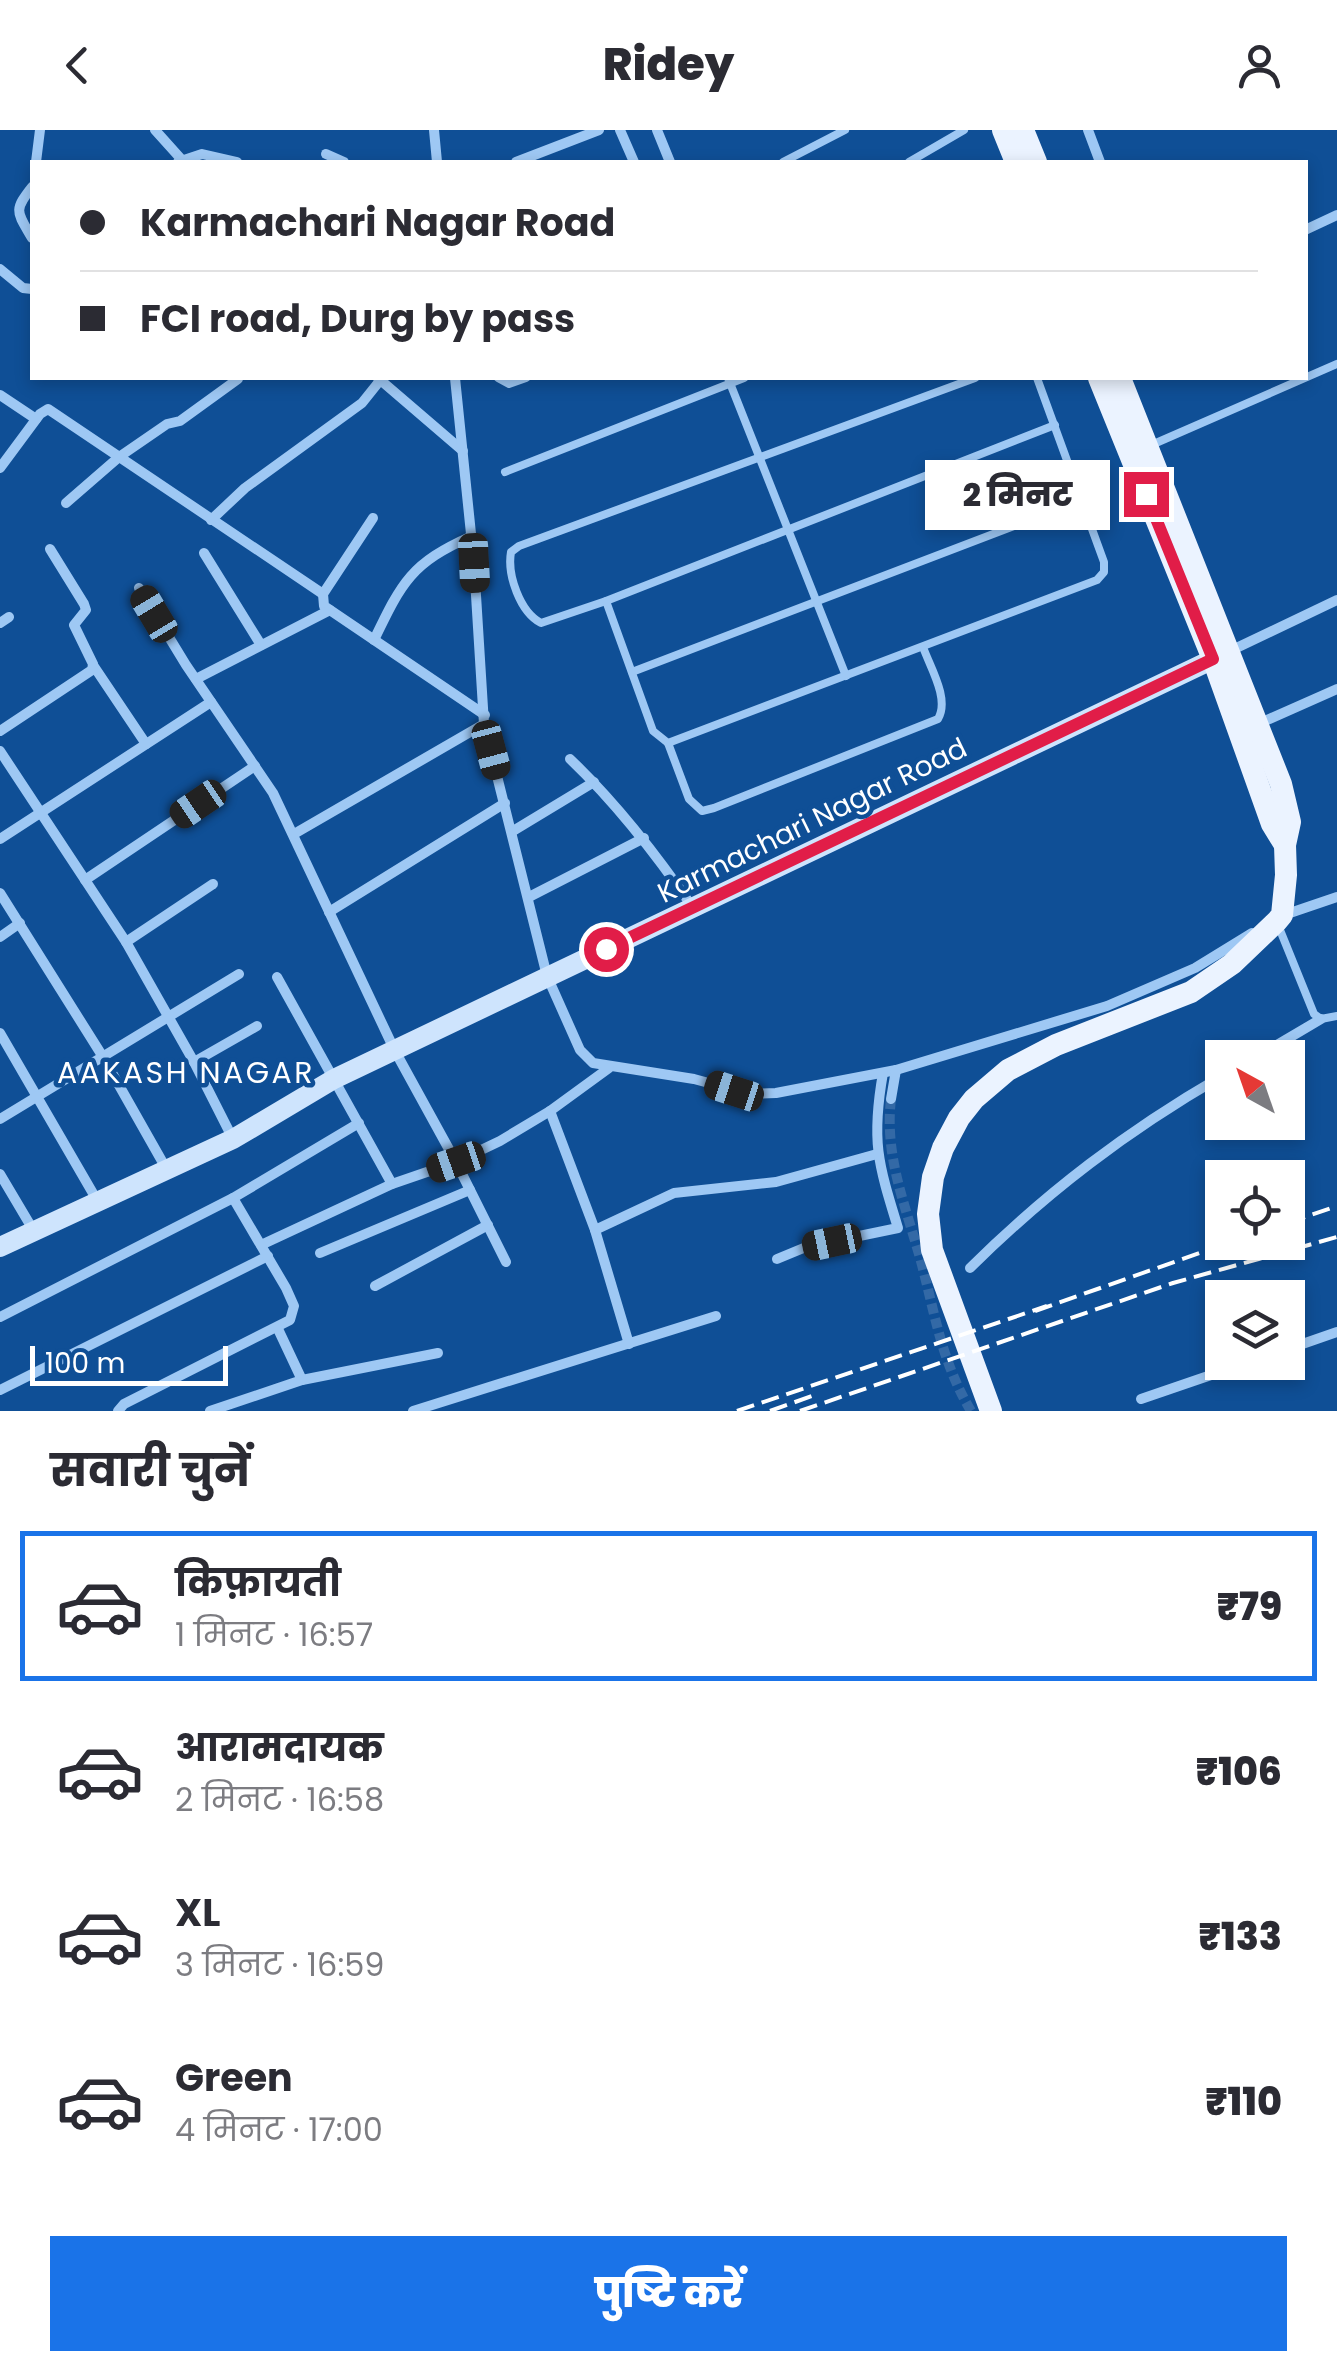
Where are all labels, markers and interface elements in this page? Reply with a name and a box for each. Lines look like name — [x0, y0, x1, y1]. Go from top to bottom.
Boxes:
text: Ridey — [603, 33, 734, 96]
icon: back — [50, 38, 105, 93]
icon: person — [1232, 38, 1287, 93]
text: Karmachari Nagar Road — [140, 196, 615, 249]
text: FCI road, Durg by pass — [140, 292, 575, 345]
callout: 2 मिनट — [926, 459, 1111, 529]
text: 2 मिनट — [963, 472, 1072, 517]
route end — [1124, 472, 1169, 517]
car — [457, 532, 491, 594]
car — [126, 581, 182, 647]
car — [469, 717, 513, 783]
street label: Karmachari Nagar Road — [651, 728, 973, 912]
car — [165, 775, 231, 833]
route start — [584, 927, 629, 972]
north arrow — [1205, 1040, 1305, 1140]
map controls — [1205, 1040, 1305, 1380]
district label: AAKASH NAGAR — [57, 1051, 315, 1094]
car — [701, 1067, 767, 1115]
car — [423, 1138, 489, 1186]
button: locate — [1205, 1160, 1305, 1260]
car — [800, 1221, 864, 1263]
button: layers — [1205, 1280, 1305, 1380]
scale bar — [30, 1341, 228, 1386]
text: 100 m — [45, 1344, 125, 1383]
text: सवारी चुनें — [50, 1439, 250, 1502]
text: किफ़ायती — [175, 1556, 341, 1609]
icon: car — [55, 1561, 145, 1651]
text: ₹79 — [1217, 1580, 1282, 1633]
text: 1 मिनट · 16:57 — [175, 1612, 373, 1657]
text: आरामदायक — [175, 1721, 384, 1774]
icon: car — [55, 1726, 145, 1816]
text: ₹106 — [1196, 1745, 1282, 1798]
text: 2 मिनट · 16:58 — [175, 1777, 384, 1822]
text: XL — [175, 1886, 220, 1939]
icon: car — [55, 1891, 145, 1981]
text: ₹133 — [1199, 1910, 1282, 1963]
text: 3 मिनट · 16:59 — [175, 1942, 385, 1987]
text: Green — [175, 2051, 293, 2104]
icon: car — [55, 2056, 145, 2146]
text: ₹110 — [1205, 2075, 1282, 2128]
text: 4 मिनट · 17:00 — [175, 2107, 383, 2152]
button: पुष्टि करें — [50, 2236, 1287, 2351]

